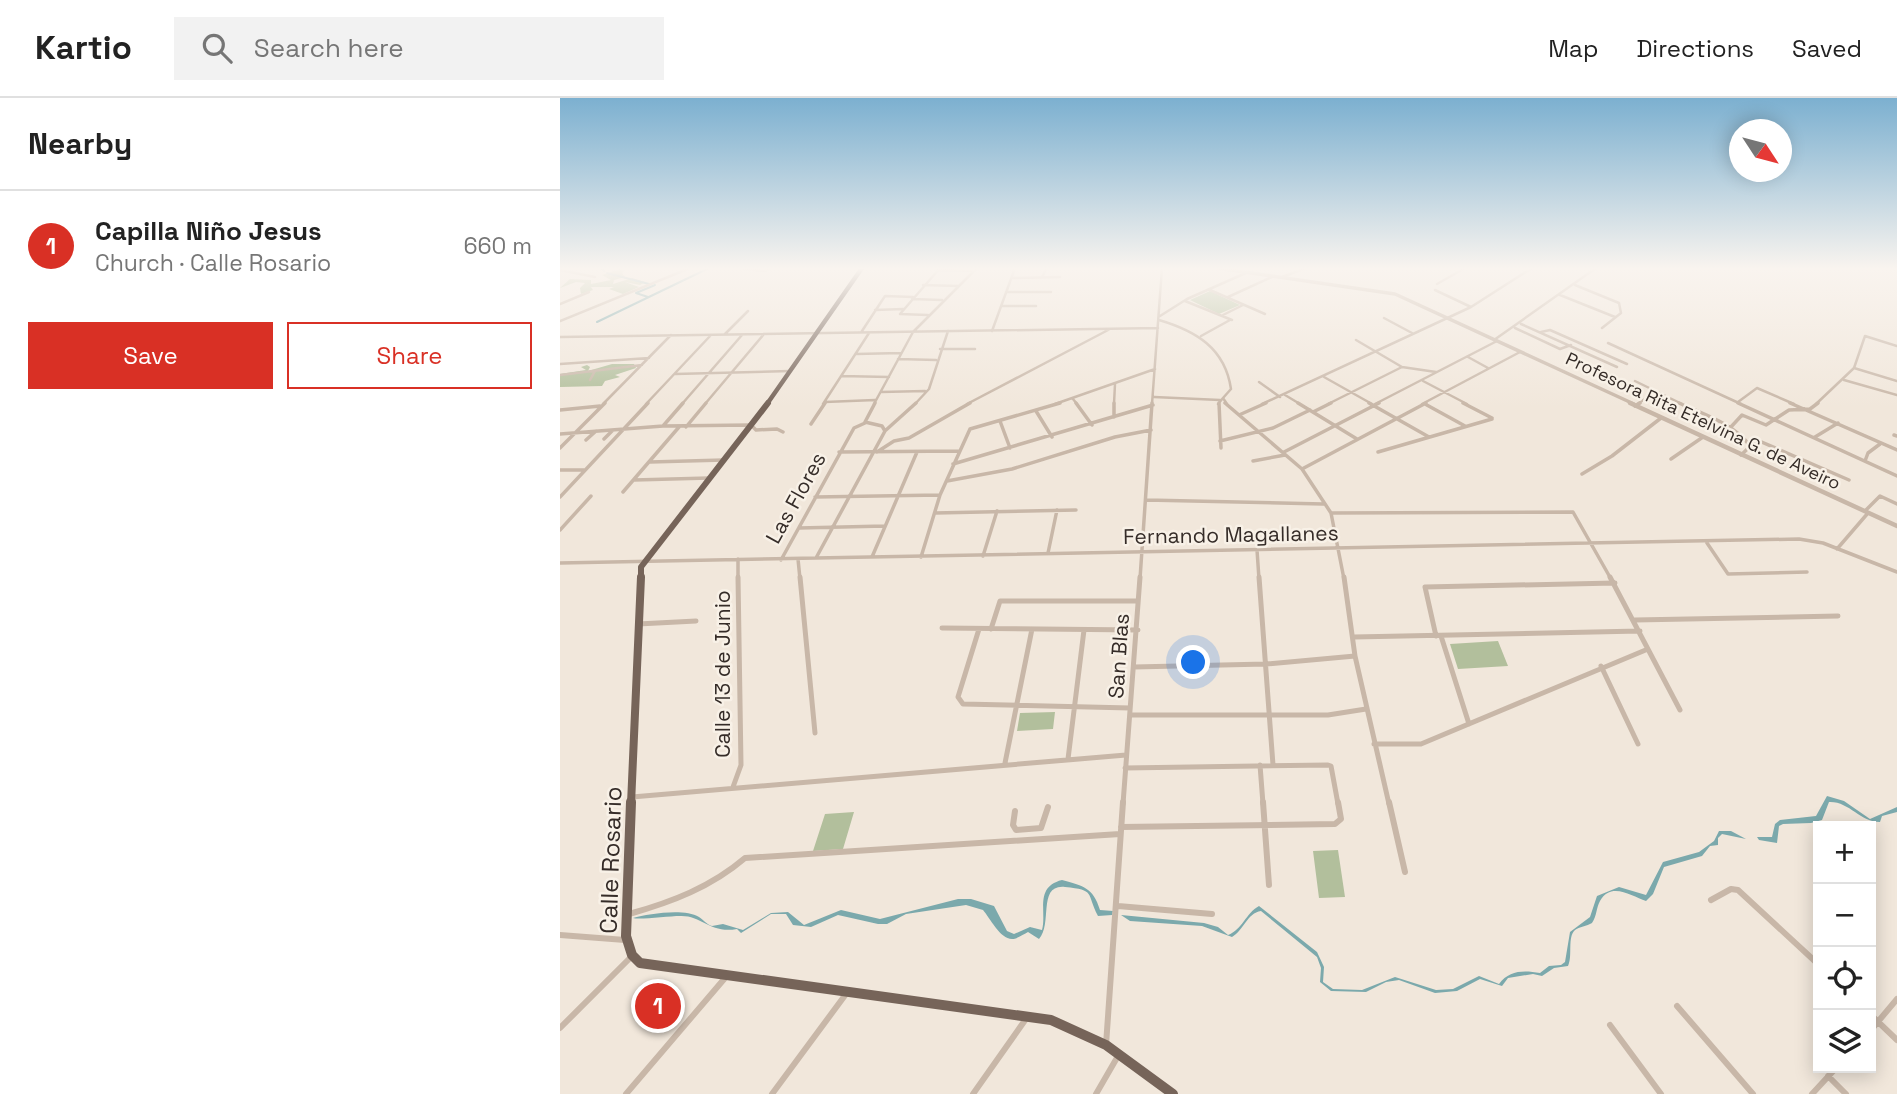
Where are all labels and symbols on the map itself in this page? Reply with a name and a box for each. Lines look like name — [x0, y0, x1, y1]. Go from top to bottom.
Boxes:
north arrow — [1729, 119, 1792, 182]
street label: Profesora Rita Etelvina G. de Aveiro — [1562, 347, 1844, 495]
street label: Las Flores — [759, 447, 832, 548]
street label: Fernando Magallanes — [1123, 519, 1339, 550]
street label: Calle 13 de Junio — [709, 590, 736, 758]
street label: San Blas — [1102, 612, 1135, 699]
your location — [1176, 645, 1210, 679]
street label: Calle Rosario — [592, 786, 629, 934]
pin: 1 — [635, 980, 681, 1032]

